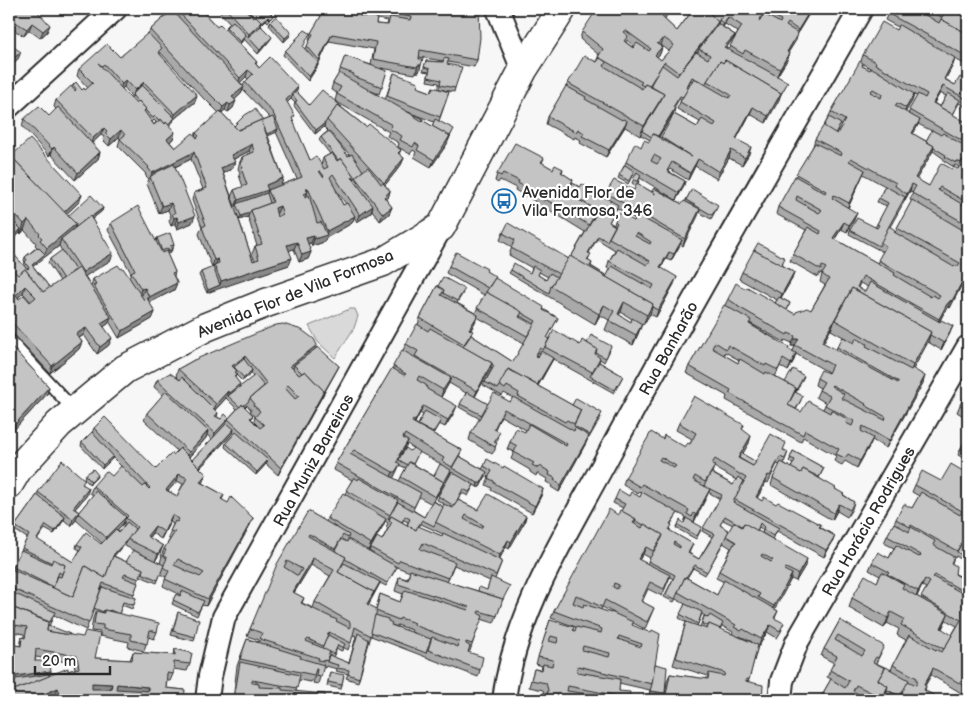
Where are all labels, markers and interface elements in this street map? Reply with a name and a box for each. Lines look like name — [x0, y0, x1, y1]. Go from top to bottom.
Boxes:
place label: Avenida Flor de Vila Formosa, 346 — [522, 184, 653, 221]
bus stop icon: Avenida Flor de Vila Formosa, 346 — [491, 188, 517, 214]
street label: Avenida Flor de Vila Formosa — [195, 246, 396, 343]
street label: Rua Banharão — [636, 299, 703, 399]
street label: Rua Muniz Barreiros — [270, 391, 359, 530]
street label: Rua Horácio Rodrigues — [819, 444, 920, 600]
scale bar — [35, 644, 110, 676]
text: 20 m — [42, 652, 76, 671]

